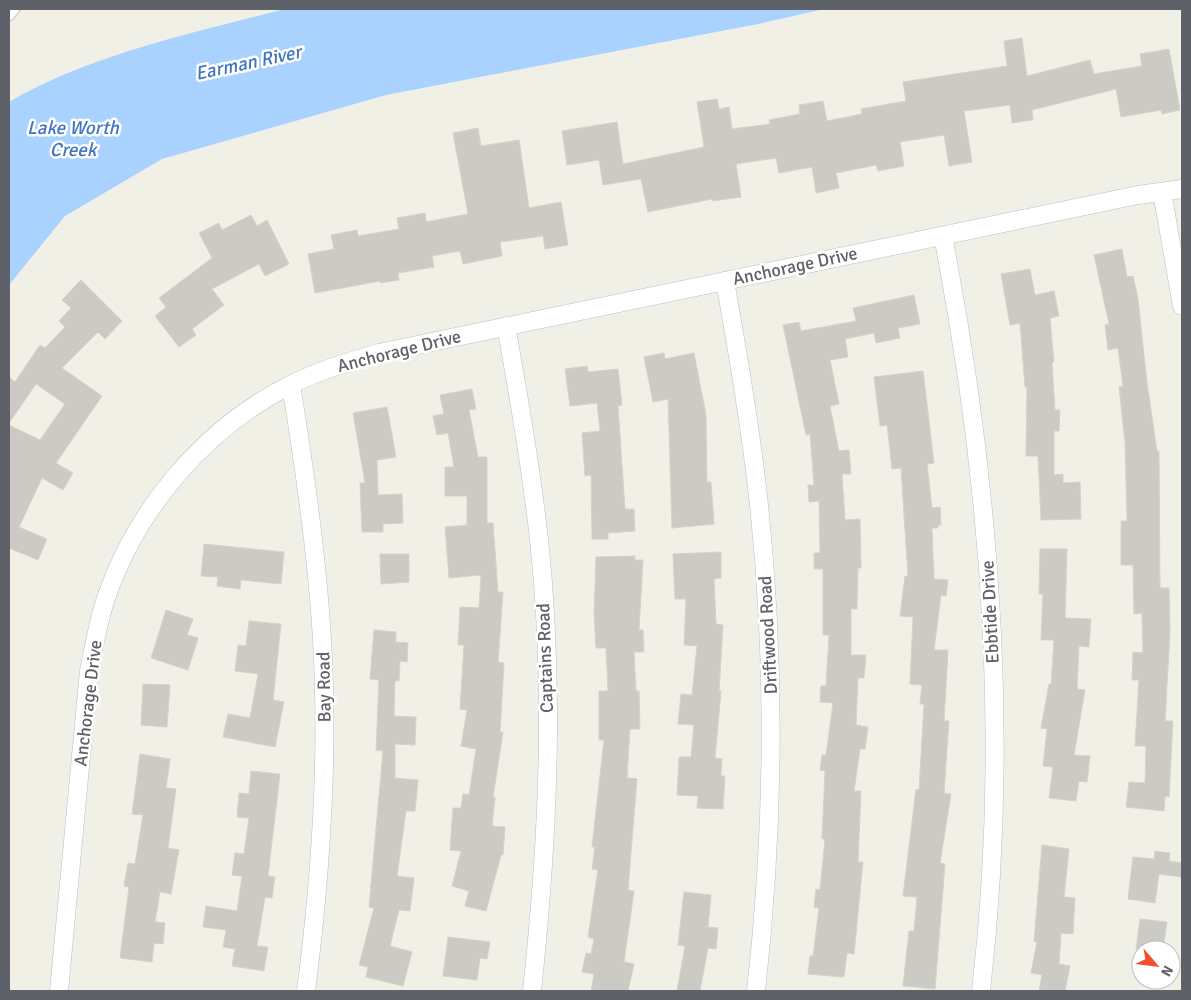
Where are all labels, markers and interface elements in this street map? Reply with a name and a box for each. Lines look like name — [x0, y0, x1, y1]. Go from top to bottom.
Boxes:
water label: Earman River — [193, 39, 306, 86]
water label: Lake Worth Creek — [27, 116, 120, 162]
street label: Anchorage Drive — [731, 242, 859, 290]
street label: Anchorage Drive — [335, 325, 463, 377]
street label: Ebbtide Drive — [976, 560, 1004, 664]
street label: Driftwood Road — [754, 575, 782, 695]
street label: Captains Road — [532, 603, 558, 713]
street label: Anchorage Drive — [69, 639, 107, 767]
street label: Bay Road — [312, 651, 336, 723]
north arrow — [1131, 940, 1181, 990]
text: N — [1157, 963, 1177, 979]

